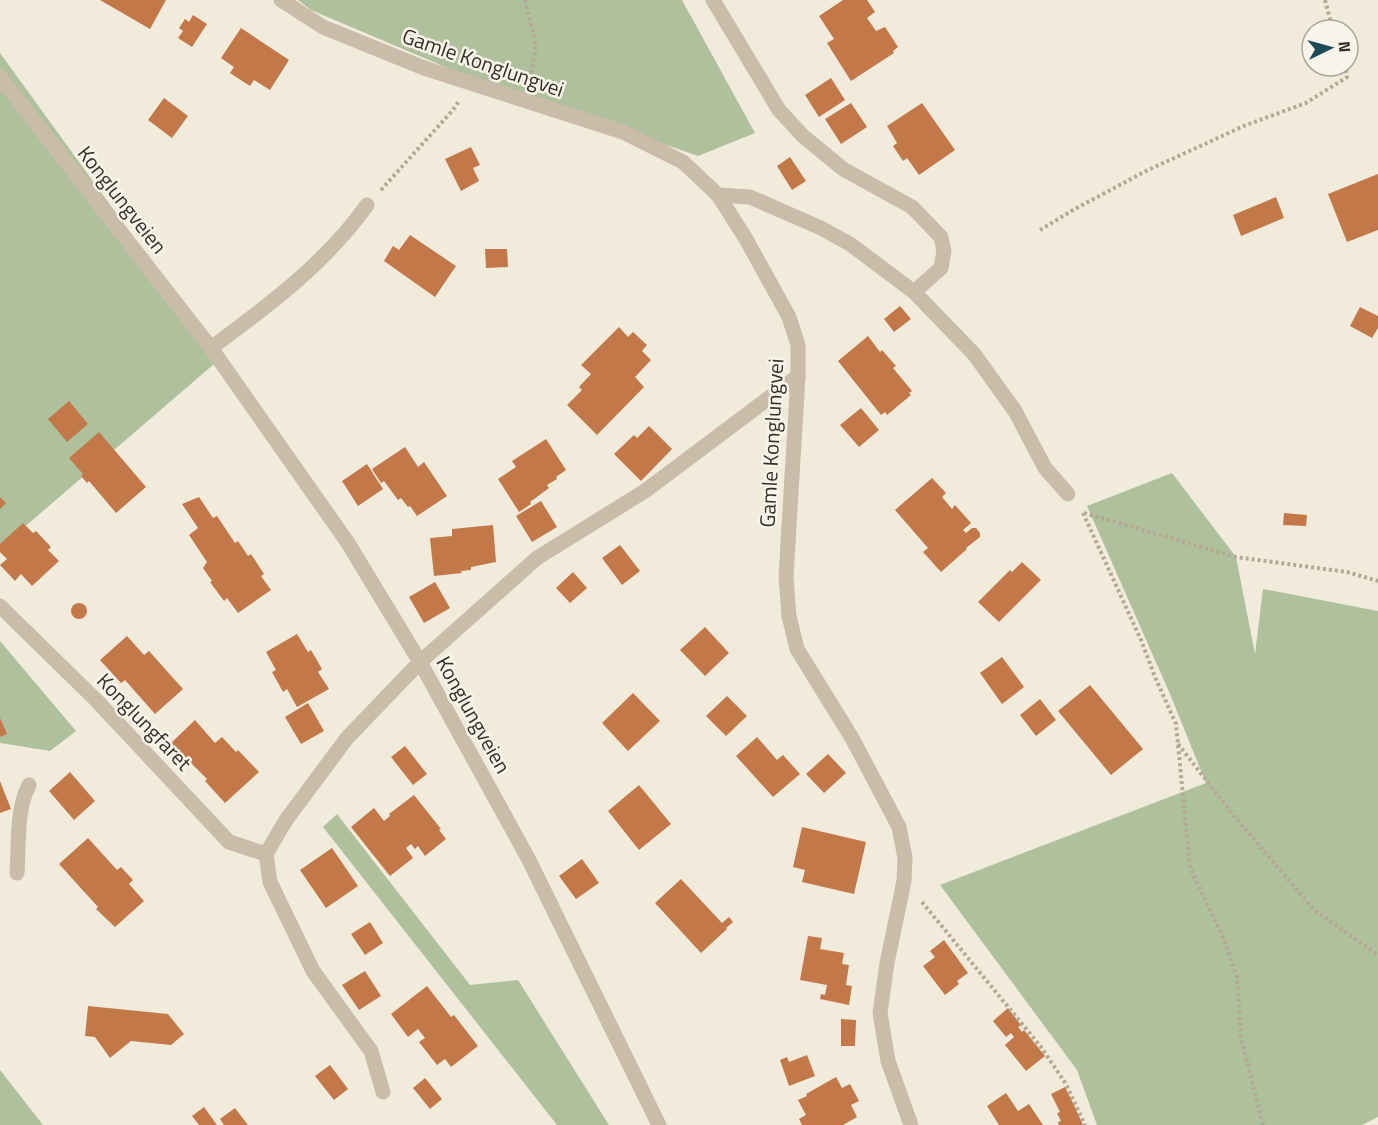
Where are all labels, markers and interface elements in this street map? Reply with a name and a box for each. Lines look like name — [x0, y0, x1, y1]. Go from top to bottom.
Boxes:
north arrow — [1300, 18, 1360, 78]
street label: Gamle Konglungvei — [398, 19, 568, 105]
text: N — [1333, 40, 1357, 53]
street label: Konglungveien — [70, 138, 175, 260]
street label: Gamle Konglungvei — [751, 358, 791, 528]
street label: Konglungveien — [428, 650, 519, 779]
street label: Konglungfaret — [90, 665, 200, 778]

